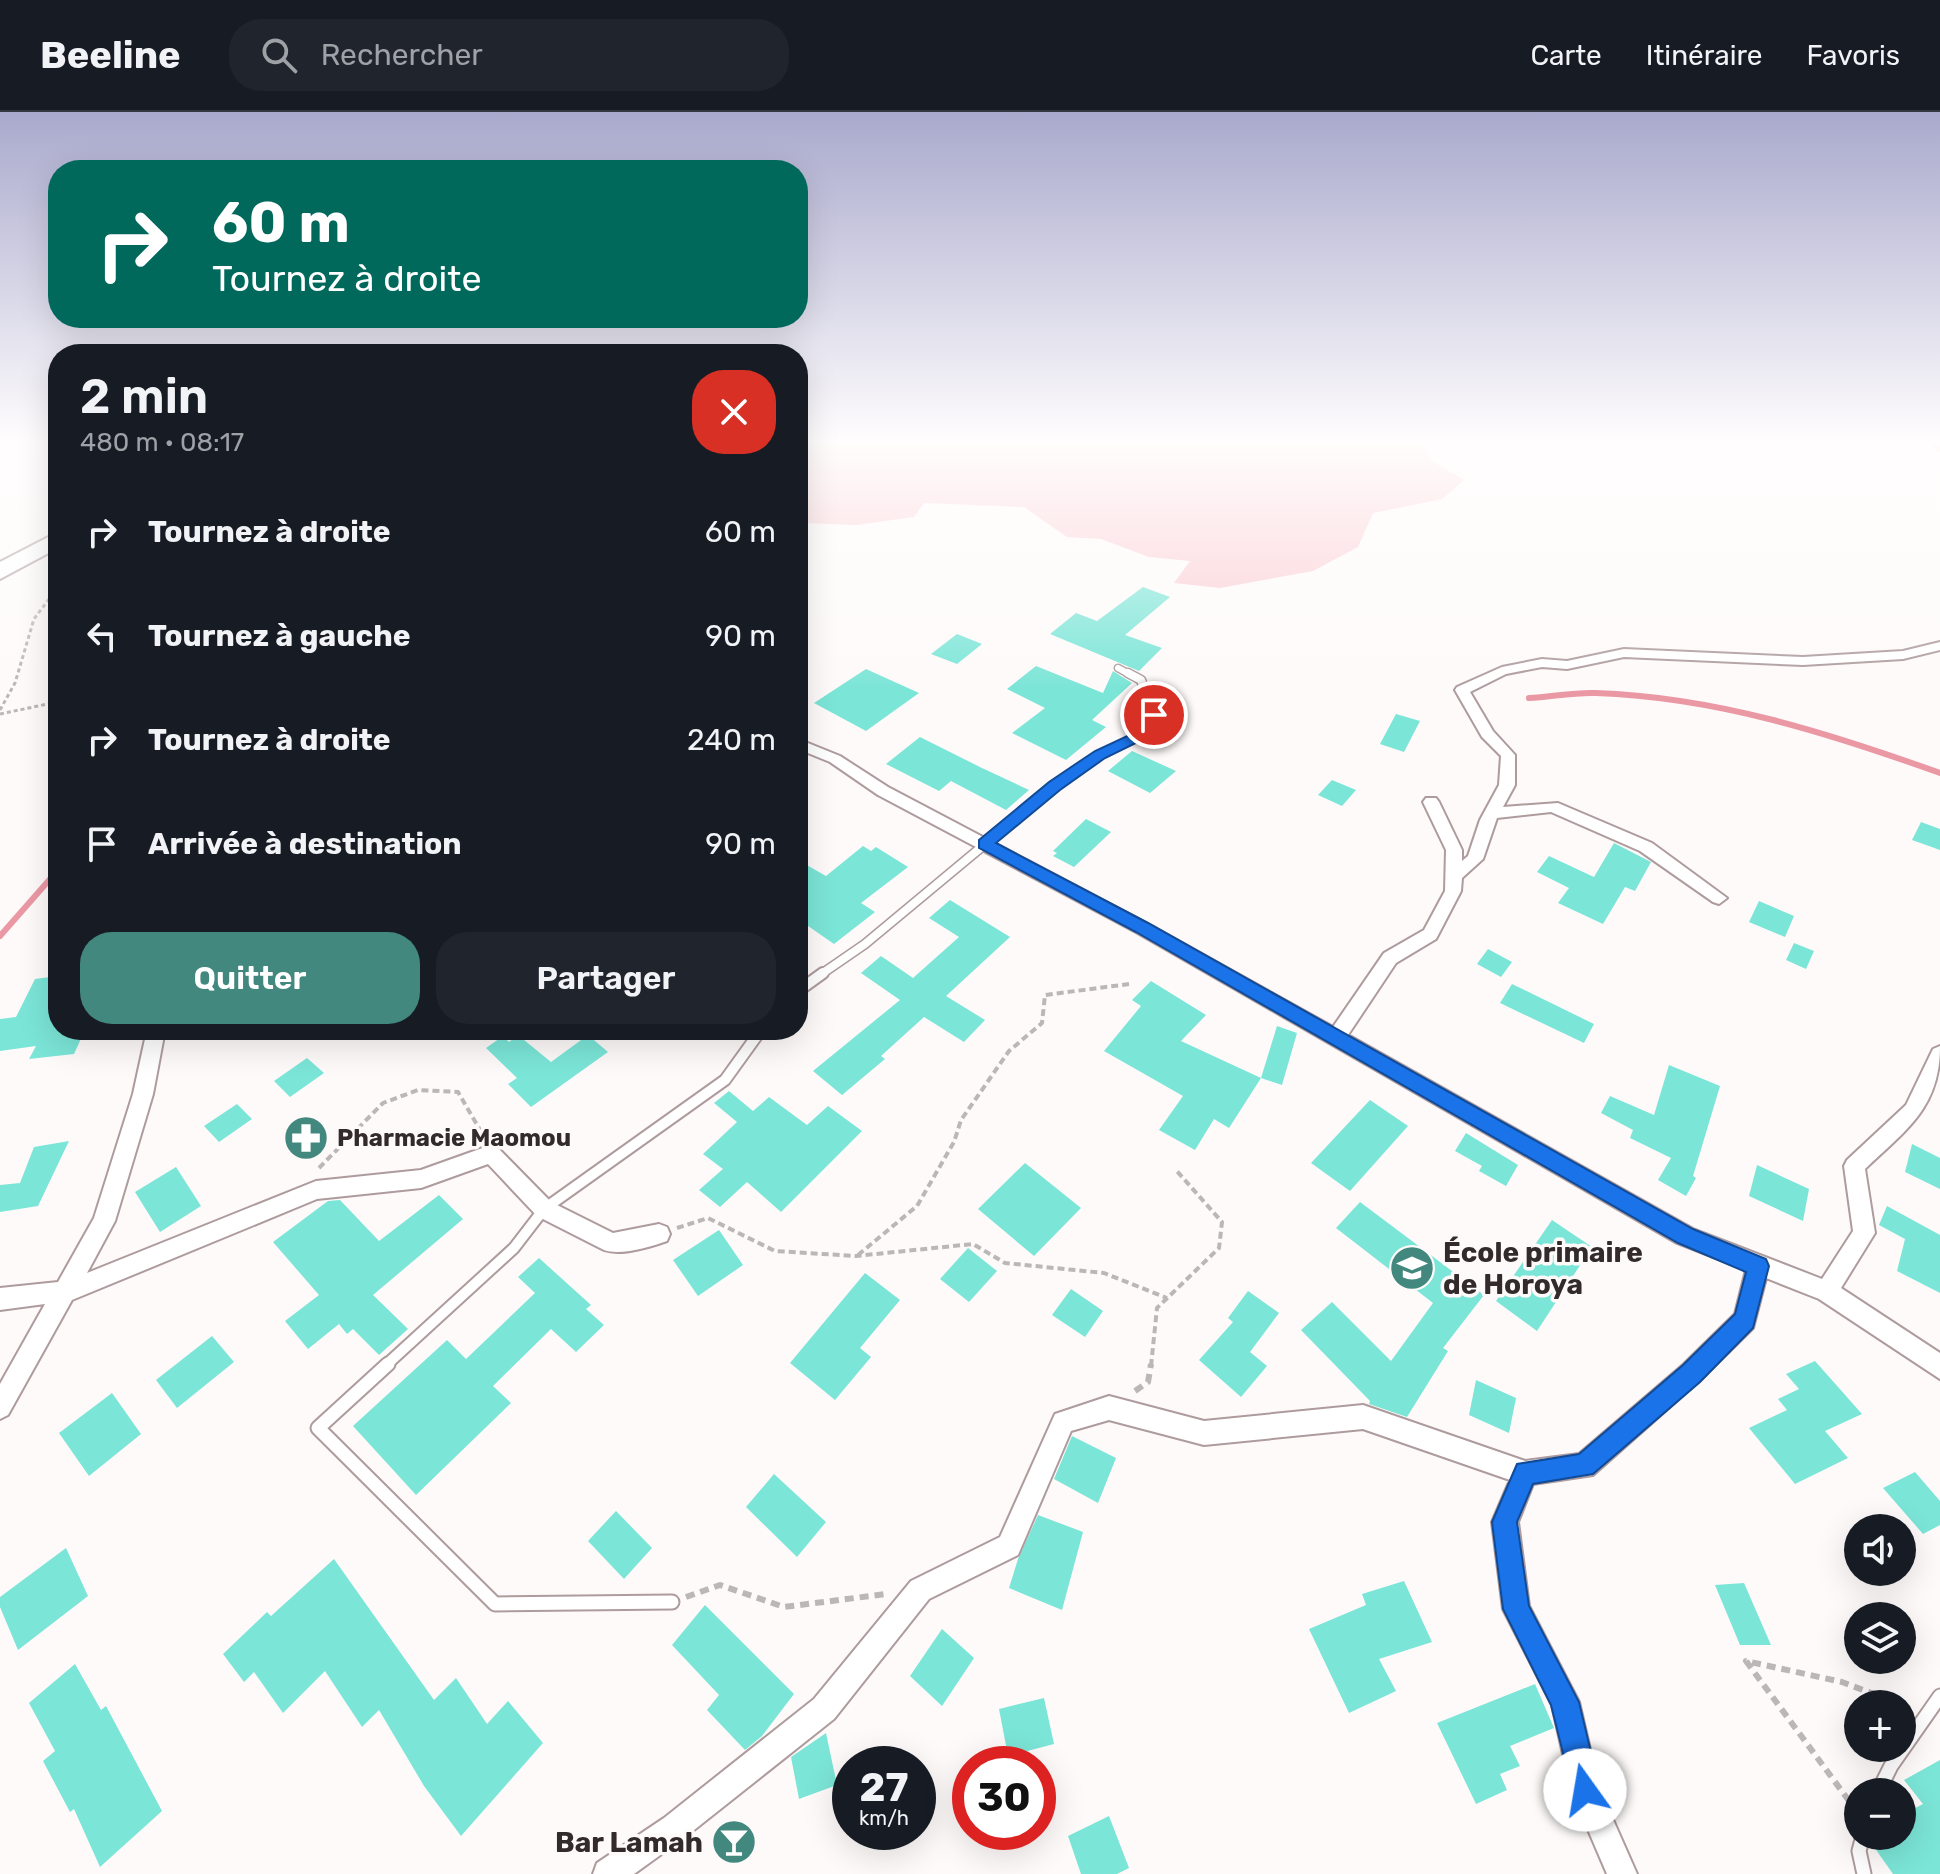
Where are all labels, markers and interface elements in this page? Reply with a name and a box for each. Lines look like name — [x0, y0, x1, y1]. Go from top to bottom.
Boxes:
search box — [229, 19, 789, 91]
text: Beeline — [40, 32, 181, 78]
icon: search — [257, 33, 301, 77]
text: Rechercher — [321, 37, 483, 73]
text: Carte — [1530, 39, 1602, 72]
text: Itinéraire — [1646, 39, 1763, 72]
text: Favoris — [1807, 39, 1900, 72]
text: 60 m — [212, 190, 350, 256]
icon: right — [80, 192, 184, 296]
text: Tournez à droite — [212, 257, 482, 300]
text: 2 min — [80, 368, 208, 425]
button: close — [692, 370, 776, 454]
text: 480 m · 08:17 — [80, 427, 244, 458]
icon: right — [80, 510, 124, 554]
text: Tournez à droite — [148, 514, 391, 550]
text: 60 m — [705, 514, 776, 550]
icon: left — [80, 614, 124, 658]
text: Tournez à gauche — [148, 618, 411, 654]
text: 90 m — [705, 618, 776, 654]
pin — [1120, 681, 1188, 749]
icon: arrive — [1132, 693, 1176, 737]
icon: right — [80, 718, 124, 762]
text: Tournez à droite — [148, 722, 391, 758]
text: 240 m — [687, 722, 776, 758]
icon: arrive — [80, 822, 124, 866]
text: Arrivée à destination — [148, 826, 462, 862]
text: 90 m — [705, 826, 776, 862]
button: Quitter — [80, 932, 420, 1024]
button: Partager — [436, 932, 776, 1024]
pharmacy icon: Pharmacie Maomou — [282, 1114, 330, 1162]
place label: Pharmacie Maomou — [337, 1124, 571, 1152]
place label: École primaire de Horoya — [1443, 1236, 1643, 1301]
school or university icon: École primaire de Horoya — [1388, 1244, 1436, 1292]
map controls — [1844, 1514, 1916, 1850]
button: sound — [1844, 1514, 1916, 1586]
button: layers — [1844, 1602, 1916, 1674]
button: + — [1844, 1690, 1916, 1762]
speed limit sign: 30 — [952, 1746, 1056, 1850]
position arrow — [1543, 1748, 1627, 1832]
text: 27 — [860, 1764, 908, 1811]
button: − — [1844, 1778, 1916, 1850]
text: km/h — [859, 1806, 909, 1830]
bar icon: Bar Lamah — [710, 1818, 758, 1866]
place label: Bar Lamah — [555, 1826, 703, 1859]

